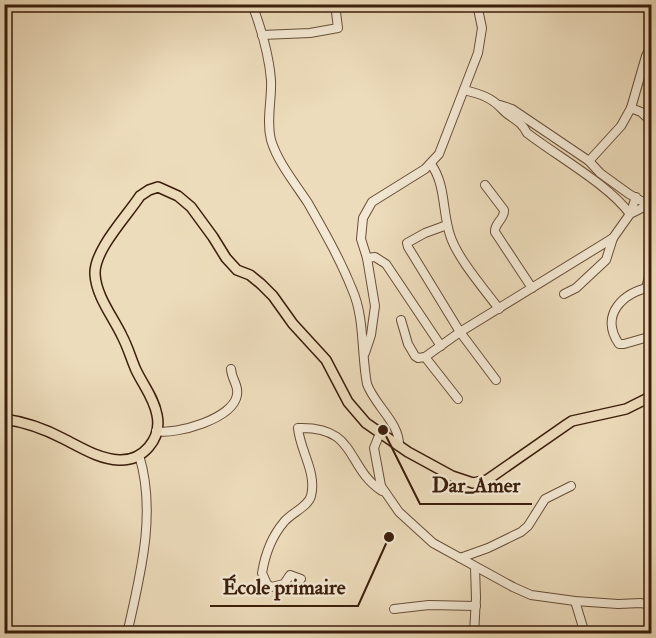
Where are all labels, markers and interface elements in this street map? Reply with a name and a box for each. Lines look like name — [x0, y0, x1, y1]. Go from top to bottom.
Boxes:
callout: Dar_Amer — [420, 465, 532, 504]
text: Dar_Amer — [432, 472, 521, 499]
callout: École primaire — [210, 567, 358, 606]
text: École primaire — [222, 574, 346, 601]

